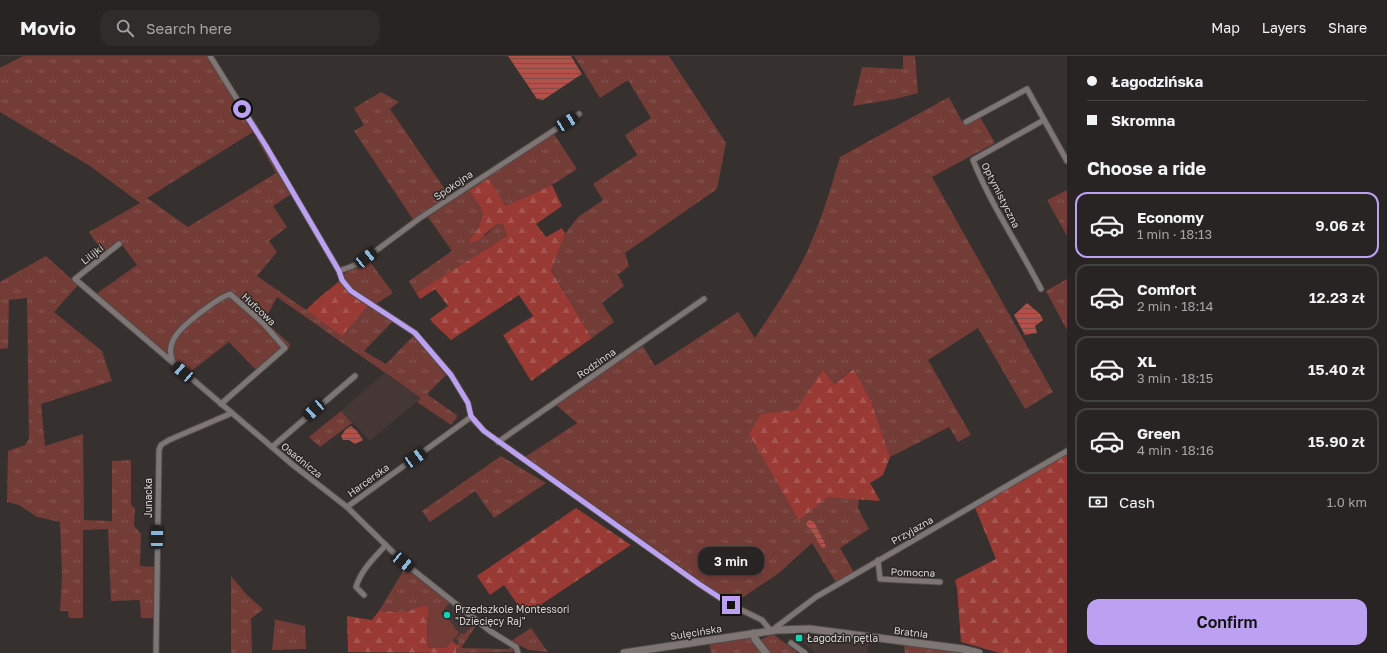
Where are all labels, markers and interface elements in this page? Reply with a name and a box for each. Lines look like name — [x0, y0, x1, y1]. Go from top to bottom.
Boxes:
search box — [100, 10, 380, 46]
text: Movio — [20, 16, 76, 39]
icon: search — [114, 17, 136, 39]
text: Search here — [146, 19, 232, 37]
text: Map — [1211, 19, 1240, 36]
text: Layers — [1262, 19, 1306, 36]
text: Share — [1328, 19, 1367, 36]
text: Łagodzińska — [1111, 72, 1203, 90]
route start — [233, 100, 251, 118]
car — [554, 111, 580, 133]
text: Skromna — [1111, 111, 1175, 129]
text: Choose a ride — [1087, 157, 1206, 179]
street label: Optymistyczna — [979, 160, 1023, 230]
street label: Spokojna — [431, 168, 475, 202]
icon: car — [1089, 207, 1125, 243]
text: Economy — [1137, 208, 1204, 226]
text: 9.06 zł — [1315, 216, 1365, 234]
text: 1 min · 18:13 — [1137, 226, 1212, 242]
street label: Lilijki — [78, 241, 106, 267]
car — [353, 246, 379, 270]
icon: car — [1089, 279, 1125, 315]
text: Comfort — [1137, 280, 1196, 298]
text: 12.23 zł — [1309, 288, 1365, 306]
street label: Hufcowa — [240, 290, 278, 328]
text: 2 min · 18:14 — [1137, 298, 1214, 314]
street label: Rodzinna — [574, 345, 618, 381]
icon: car — [1089, 351, 1125, 387]
text: XL — [1137, 352, 1156, 370]
car — [170, 360, 196, 384]
text: 15.40 zł — [1308, 360, 1365, 378]
text: 3 min · 18:15 — [1137, 370, 1213, 386]
car — [301, 398, 327, 422]
icon: car — [1089, 423, 1125, 459]
text: Green — [1137, 424, 1180, 442]
text: 15.90 zł — [1308, 432, 1365, 450]
street label: Osadnicza — [279, 440, 325, 480]
text: 4 min · 18:16 — [1137, 442, 1214, 458]
car — [402, 446, 428, 470]
street label: Harcerska — [345, 461, 391, 499]
street label: Junacka — [142, 478, 154, 518]
icon: cash — [1087, 491, 1109, 513]
text: Cash — [1119, 493, 1155, 511]
text: 1.0 km — [1327, 494, 1367, 510]
street label: Przyjazna — [889, 513, 935, 547]
car — [151, 525, 163, 549]
callout: 3 min — [698, 547, 764, 575]
car — [390, 550, 416, 574]
text: 3 min — [714, 553, 748, 569]
street label: Pomocna — [891, 565, 935, 579]
route end — [722, 596, 740, 614]
button: Confirm — [1087, 599, 1367, 645]
place label: Przedszkole Montessori "Dziecięcy Raj" — [455, 603, 569, 627]
marker: Przedszkole Montessori "Dziecięcy Raj" — [442, 610, 452, 620]
street label: Sulęcińska — [669, 622, 723, 642]
street label: Bratnia — [893, 624, 929, 640]
place label: Łagodzin pętla — [807, 632, 878, 644]
marker: Łagodzin pętla — [794, 633, 804, 643]

